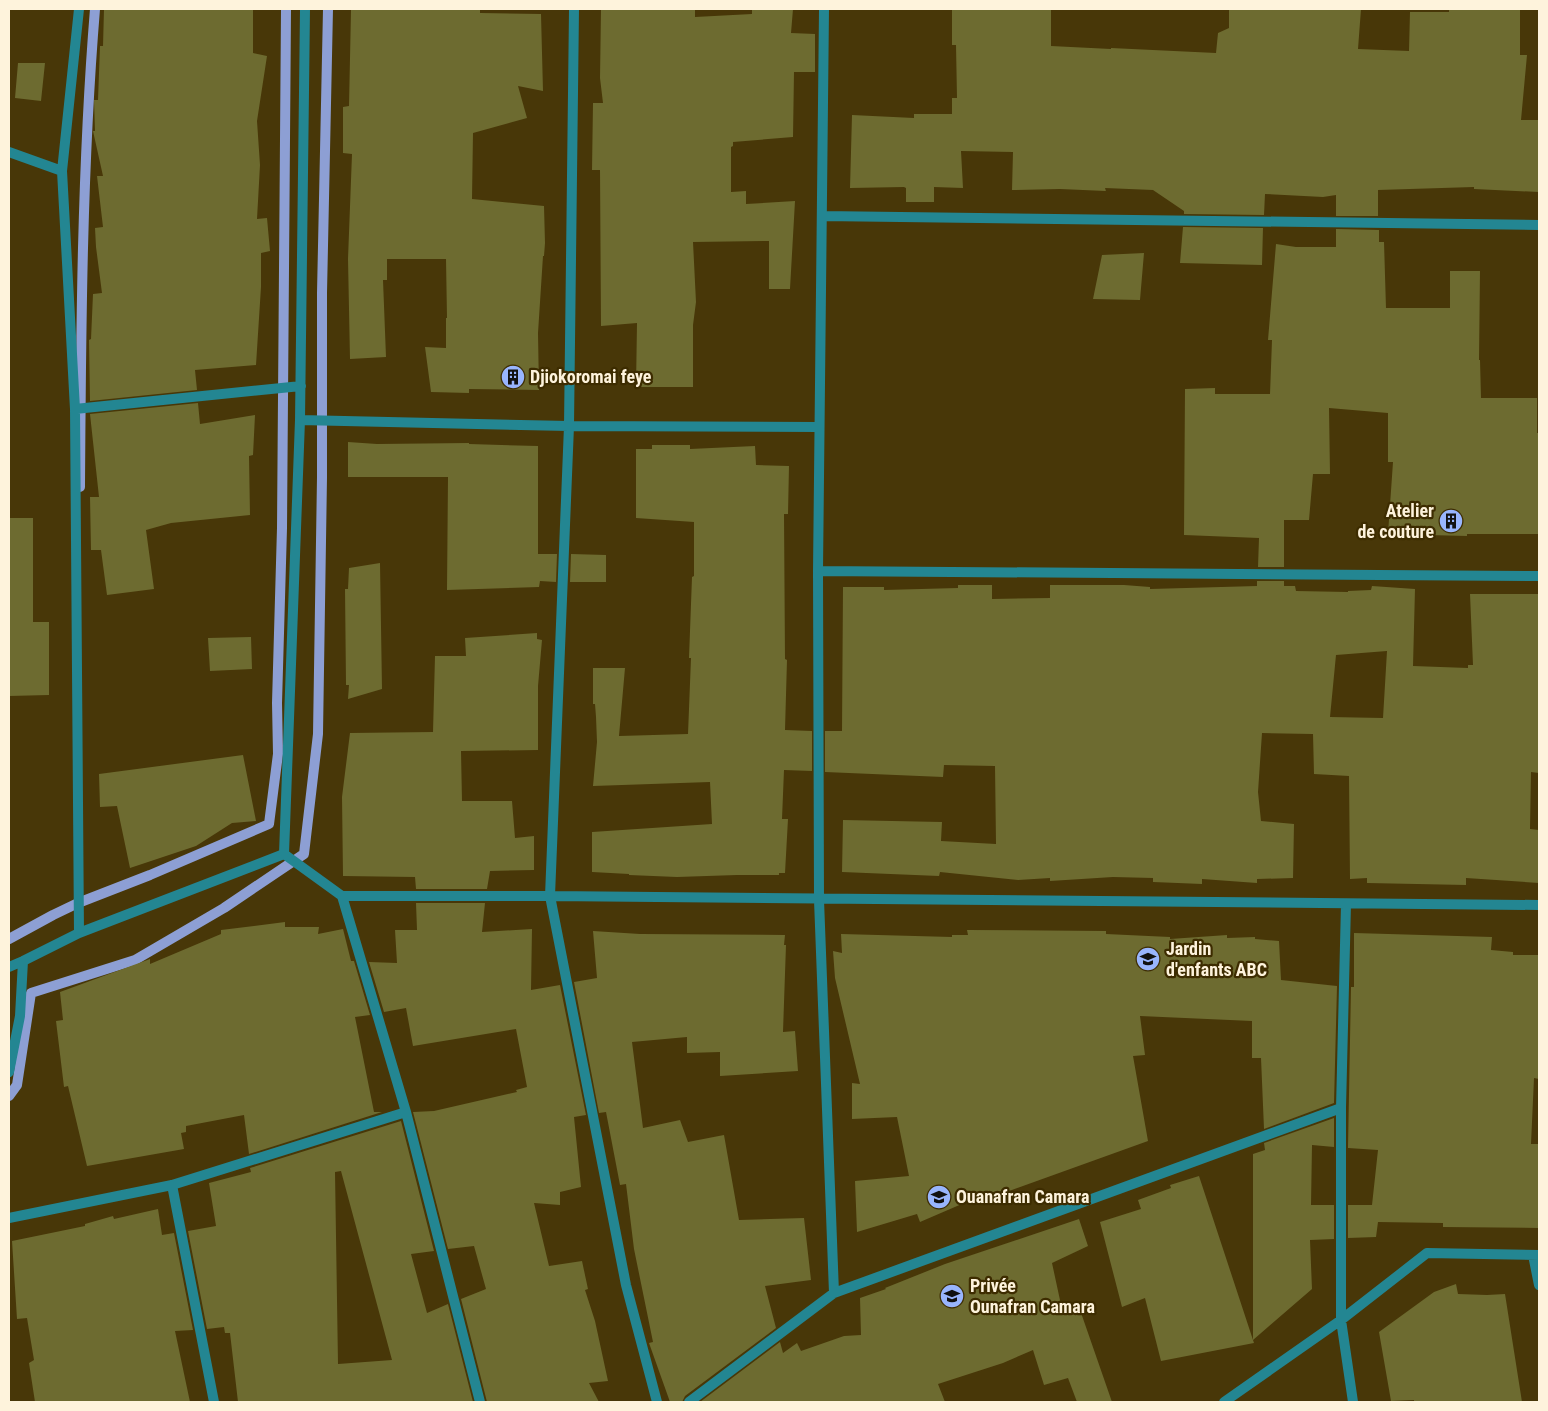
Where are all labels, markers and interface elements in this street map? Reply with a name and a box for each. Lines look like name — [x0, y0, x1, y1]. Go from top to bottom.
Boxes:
building icon: Djiokoromai feye — [500, 364, 526, 390]
place label: Djiokoromai feye — [530, 366, 652, 387]
place label: Atelier de couture — [1357, 500, 1434, 542]
building icon: Atelier de couture — [1438, 508, 1464, 534]
place label: Jardin d'enfants ABC — [1166, 938, 1267, 980]
school or university icon: Jardin d'enfants ABC — [1135, 946, 1161, 972]
school or university icon: Ouanafran Camara — [926, 1184, 952, 1210]
place label: Ouanafran Camara — [956, 1186, 1089, 1207]
place label: Privée Ounafran Camara — [970, 1275, 1095, 1317]
school or university icon: Privée Ounafran Camara — [939, 1283, 965, 1309]

